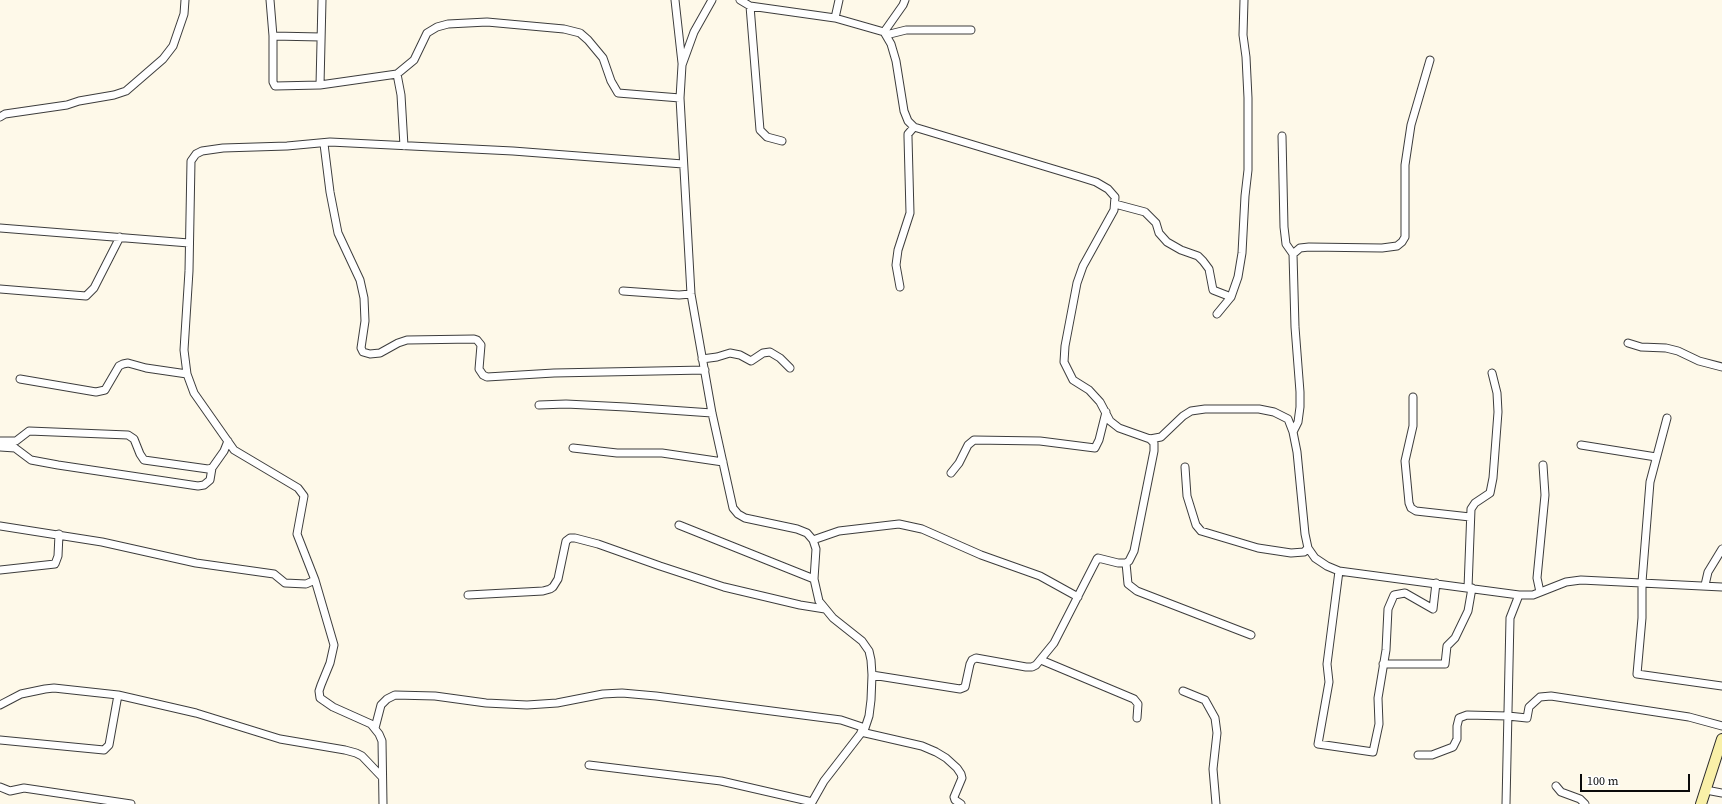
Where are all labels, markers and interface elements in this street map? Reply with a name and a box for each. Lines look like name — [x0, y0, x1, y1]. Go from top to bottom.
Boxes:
scale bar — [1582, 766, 1692, 792]
text: 100 m — [1587, 773, 1619, 789]

